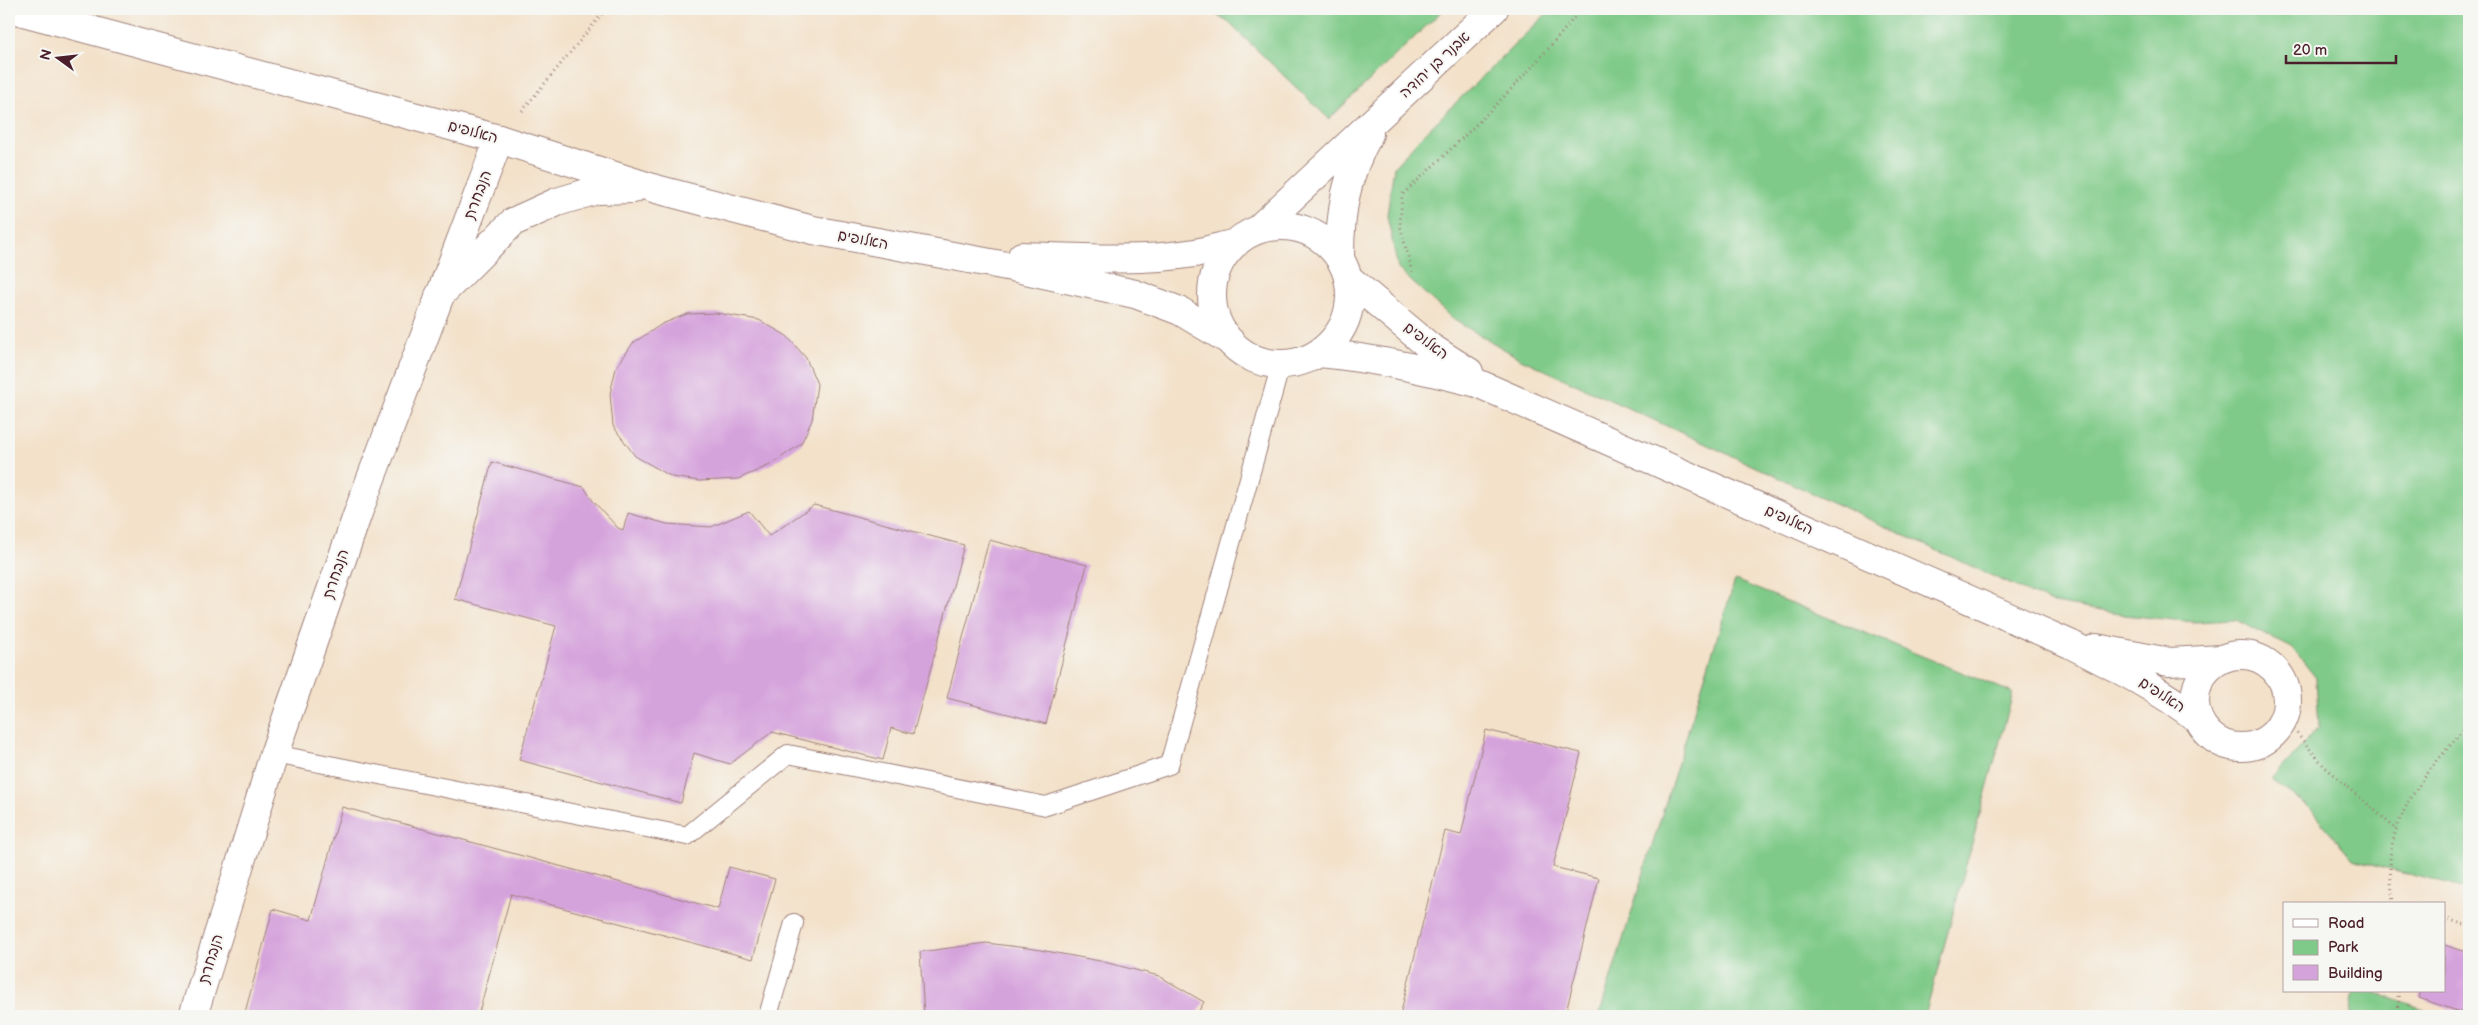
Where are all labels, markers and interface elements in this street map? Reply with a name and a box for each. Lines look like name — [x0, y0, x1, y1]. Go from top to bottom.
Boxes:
street label: אבנר בן יהודה — [1396, 27, 1474, 103]
north arrow — [32, 32, 82, 82]
scale bar — [2286, 32, 2396, 64]
text: 20 m — [2293, 41, 2327, 60]
text: N — [36, 47, 55, 62]
street label: האלופים — [446, 116, 500, 148]
street label: הנבחרת — [460, 168, 496, 222]
street label: האלופים — [836, 226, 890, 254]
street label: האלופים — [1400, 318, 1452, 364]
street label: האלופים — [1762, 501, 1816, 539]
street label: הנבחרת — [319, 547, 353, 601]
street label: האלופים — [2135, 673, 2189, 717]
legend — [2283, 902, 2446, 992]
text: Road — [2328, 914, 2364, 933]
street label: הנבחרת — [194, 932, 228, 986]
text: Park — [2328, 938, 2359, 957]
text: Building — [2328, 964, 2383, 983]

